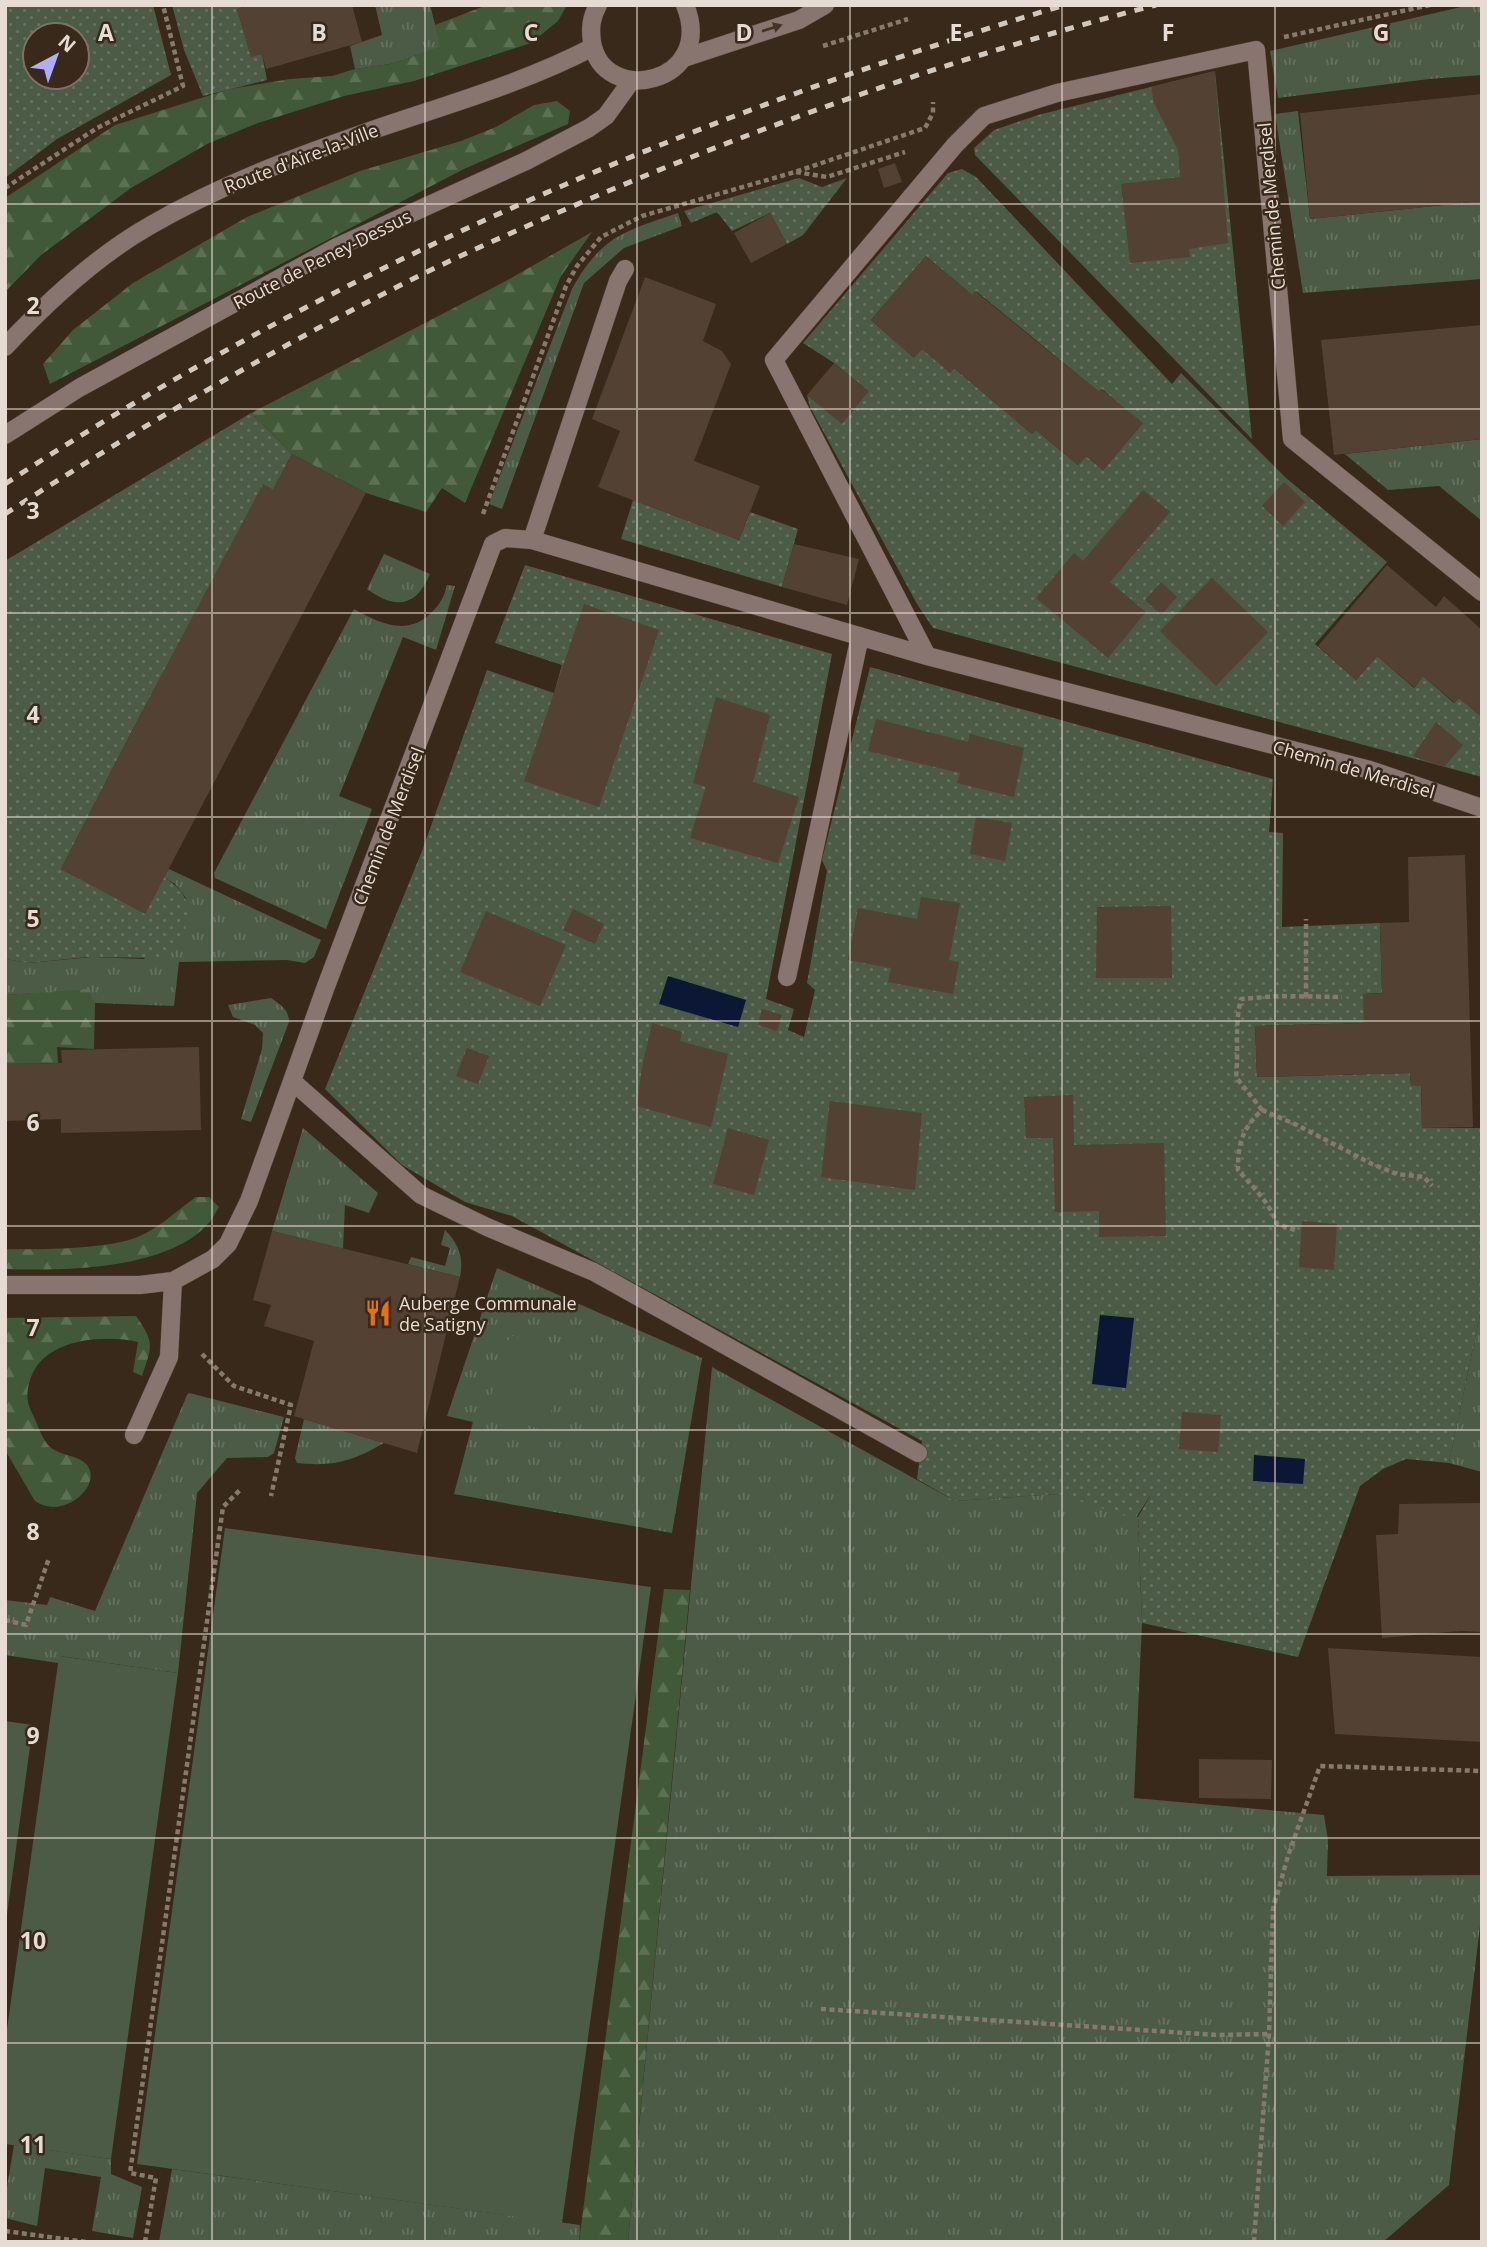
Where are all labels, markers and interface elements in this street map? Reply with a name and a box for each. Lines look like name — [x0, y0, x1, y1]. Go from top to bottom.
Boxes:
text: A — [98, 16, 114, 48]
text: B — [311, 16, 327, 48]
text: C — [524, 16, 538, 48]
text: D — [735, 16, 753, 48]
text: E — [950, 16, 962, 48]
text: F — [1162, 16, 1174, 48]
text: G — [1373, 16, 1389, 48]
north arrow — [21, 21, 91, 91]
one-way arrow — [762, 23, 783, 33]
text: N — [53, 28, 82, 58]
street label: Route d'Aire-la-Ville — [221, 118, 381, 198]
street label: Chemin de Merdisel — [1252, 121, 1290, 291]
street label: Route de Peney-Dessus — [229, 204, 415, 314]
text: 2 — [26, 289, 40, 321]
text: 3 — [26, 494, 40, 526]
text: 4 — [26, 698, 40, 730]
street label: Chemin de Merdisel — [1270, 734, 1438, 804]
street label: Chemin de Merdisel — [347, 743, 429, 909]
text: 5 — [26, 902, 40, 934]
text: 6 — [26, 1106, 40, 1138]
place label: Auberge Communale de Satigny — [399, 1291, 577, 1336]
restaurant icon: Auberge Communale de Satigny — [363, 1298, 393, 1328]
text: 7 — [26, 1311, 40, 1343]
text: 8 — [26, 1515, 40, 1547]
text: 9 — [26, 1719, 40, 1751]
text: 10 — [20, 1924, 46, 1956]
text: 11 — [20, 2128, 46, 2160]

